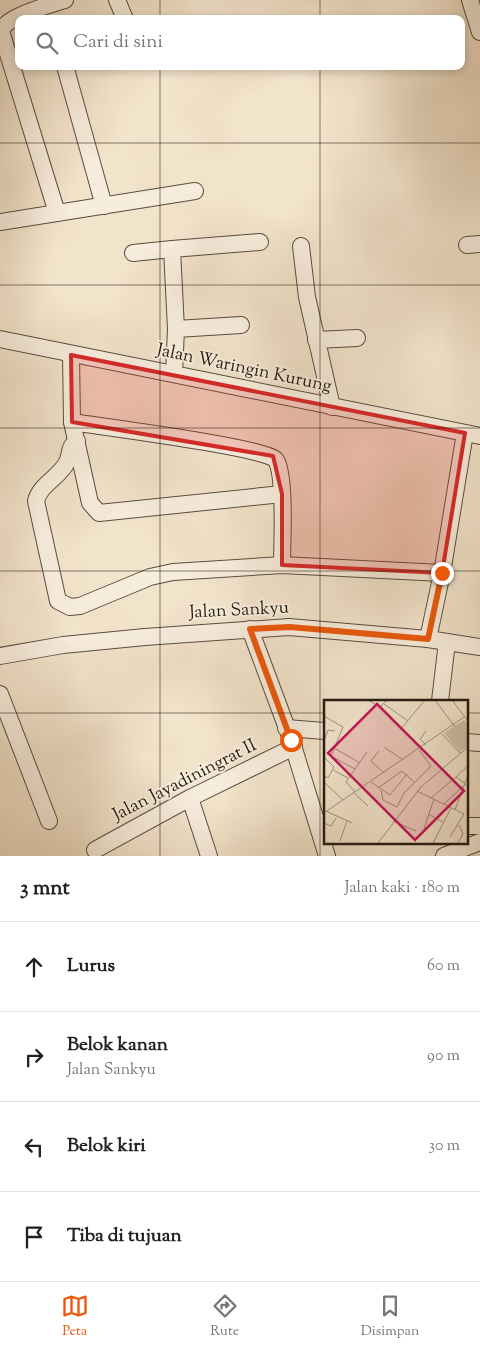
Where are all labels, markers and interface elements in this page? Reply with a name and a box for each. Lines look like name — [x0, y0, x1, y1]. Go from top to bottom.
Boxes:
search box — [15, 15, 465, 70]
icon: search — [33, 29, 61, 57]
text: Cari di sini — [73, 29, 163, 56]
street label: Jalan Waringin Kurung — [153, 338, 334, 400]
route end — [431, 562, 454, 585]
street label: Jalan Sankyu — [187, 595, 290, 627]
inset map — [324, 700, 468, 844]
route start — [280, 729, 303, 752]
street label: Jalan Jayadiningrat II — [108, 733, 262, 829]
text: 3 mnt — [20, 874, 70, 904]
text: Jalan kaki · 180 m — [345, 877, 460, 900]
icon: ahead — [20, 953, 48, 981]
text: Lurus — [67, 953, 115, 980]
text: 60 m — [427, 955, 460, 978]
text: Belok kanan — [67, 1032, 168, 1059]
icon: right — [20, 1043, 48, 1071]
text: 90 m — [427, 1045, 460, 1068]
text: Jalan Sankyu — [67, 1059, 156, 1082]
icon: left — [20, 1133, 48, 1161]
text: Belok kiri — [67, 1133, 146, 1160]
text: 30 m — [429, 1135, 460, 1158]
icon: arrive — [20, 1223, 48, 1251]
text: Tiba di tujuan — [67, 1223, 182, 1250]
tab: Peta — [61, 1292, 89, 1342]
tab: Rute — [210, 1292, 239, 1342]
tab: Disimpan — [361, 1292, 419, 1342]

